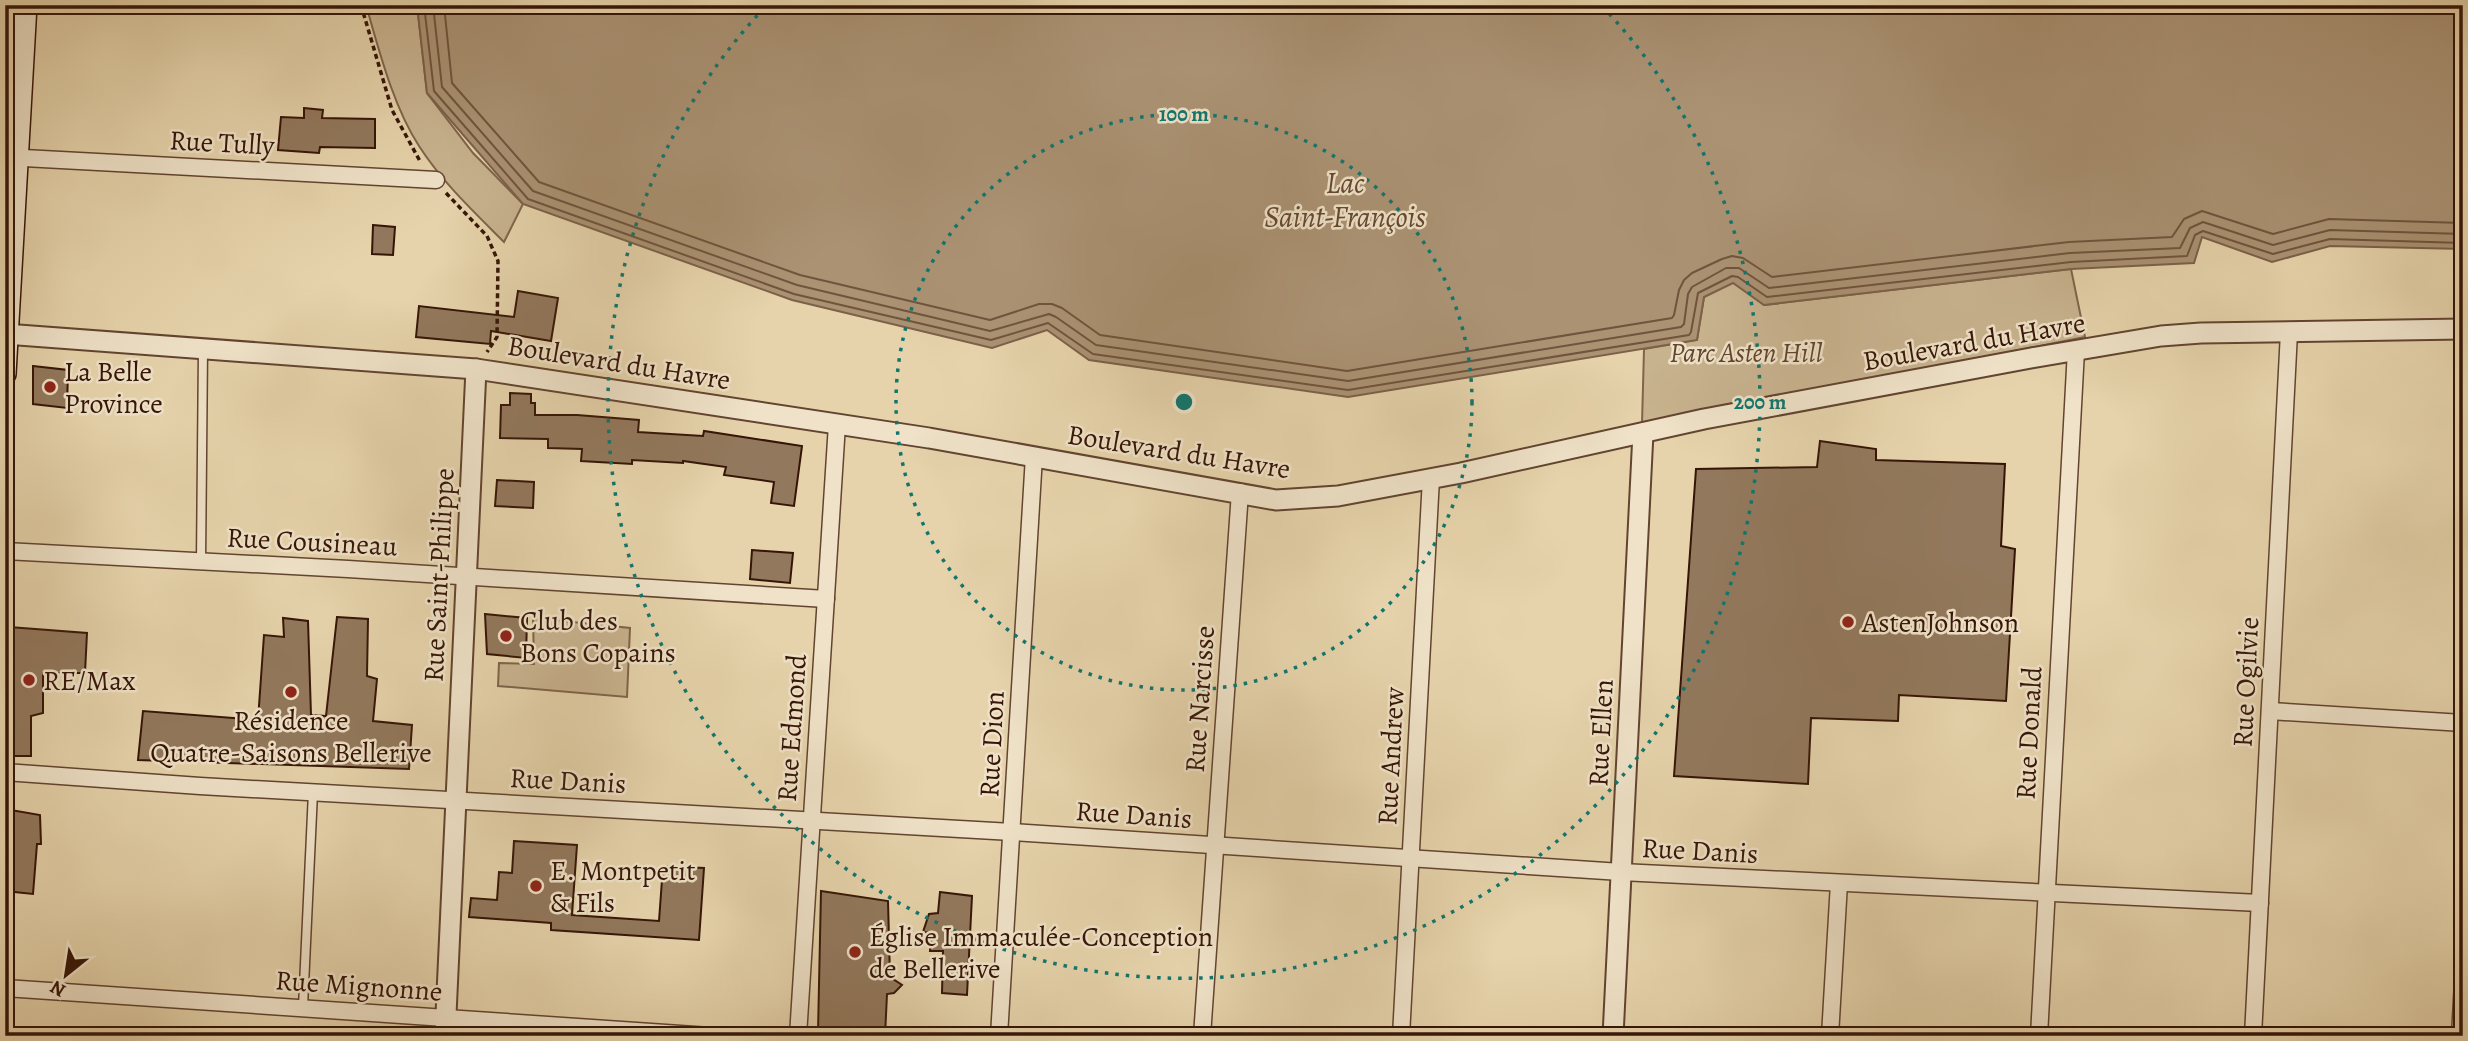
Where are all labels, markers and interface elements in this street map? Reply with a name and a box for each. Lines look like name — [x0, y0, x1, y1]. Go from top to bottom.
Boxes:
text: 100 m — [1159, 100, 1209, 128]
street label: Rue Tully — [168, 121, 276, 165]
water label: Lac Saint-François — [1264, 163, 1426, 237]
street label: Boulevard du Havre — [1860, 304, 2088, 380]
street label: Boulevard du Havre — [505, 327, 733, 399]
park label: Parc Asten Hill — [1670, 334, 1823, 372]
place label: La Belle Province — [64, 353, 163, 423]
marker: La Belle Province — [42, 379, 58, 395]
text: 200 m — [1734, 388, 1787, 416]
centre of rings — [1172, 390, 1196, 414]
street label: Boulevard du Havre — [1065, 416, 1293, 488]
street label: Rue Saint-Philippe — [414, 467, 464, 683]
street label: Rue Cousineau — [226, 519, 399, 565]
place label: Club des Bons Copains — [520, 602, 676, 672]
place label: AstenJohnson — [1861, 604, 2019, 642]
marker: AstenJohnson — [1840, 614, 1856, 630]
street label: Rue Ogilvie — [2224, 616, 2268, 748]
street label: Rue Narcisse — [1176, 624, 1224, 774]
marker: Club des Bons Copains — [498, 628, 514, 644]
street label: Rue Edmond — [768, 652, 816, 803]
place label: RE/Max — [43, 662, 136, 700]
street label: Rue Donald — [2007, 664, 2052, 801]
marker: RE/Max — [21, 672, 37, 688]
street label: Rue Ellen — [1579, 678, 1623, 788]
marker: Résidence Quatre-Saisons Bellerive — [283, 684, 299, 700]
street label: Rue Andrew — [1368, 686, 1414, 826]
street label: Rue Dion — [970, 690, 1014, 798]
place label: Résidence Quatre-Saisons Bellerive — [150, 702, 432, 772]
street label: Rue Danis — [509, 759, 627, 803]
street label: Rue Danis — [1074, 792, 1193, 838]
street label: Rue Danis — [1641, 829, 1759, 873]
place label: E. Montpetit & Fils — [550, 852, 695, 922]
marker: E. Montpetit & Fils — [528, 878, 544, 894]
place label: Église Immaculée-Conception de Bellerive — [869, 918, 1213, 988]
north arrow — [32, 940, 102, 1010]
marker: Église Immaculée-Conception de Bellerive — [847, 944, 863, 960]
street label: Rue Mignonne — [274, 961, 444, 1011]
text: N — [45, 974, 70, 1004]

